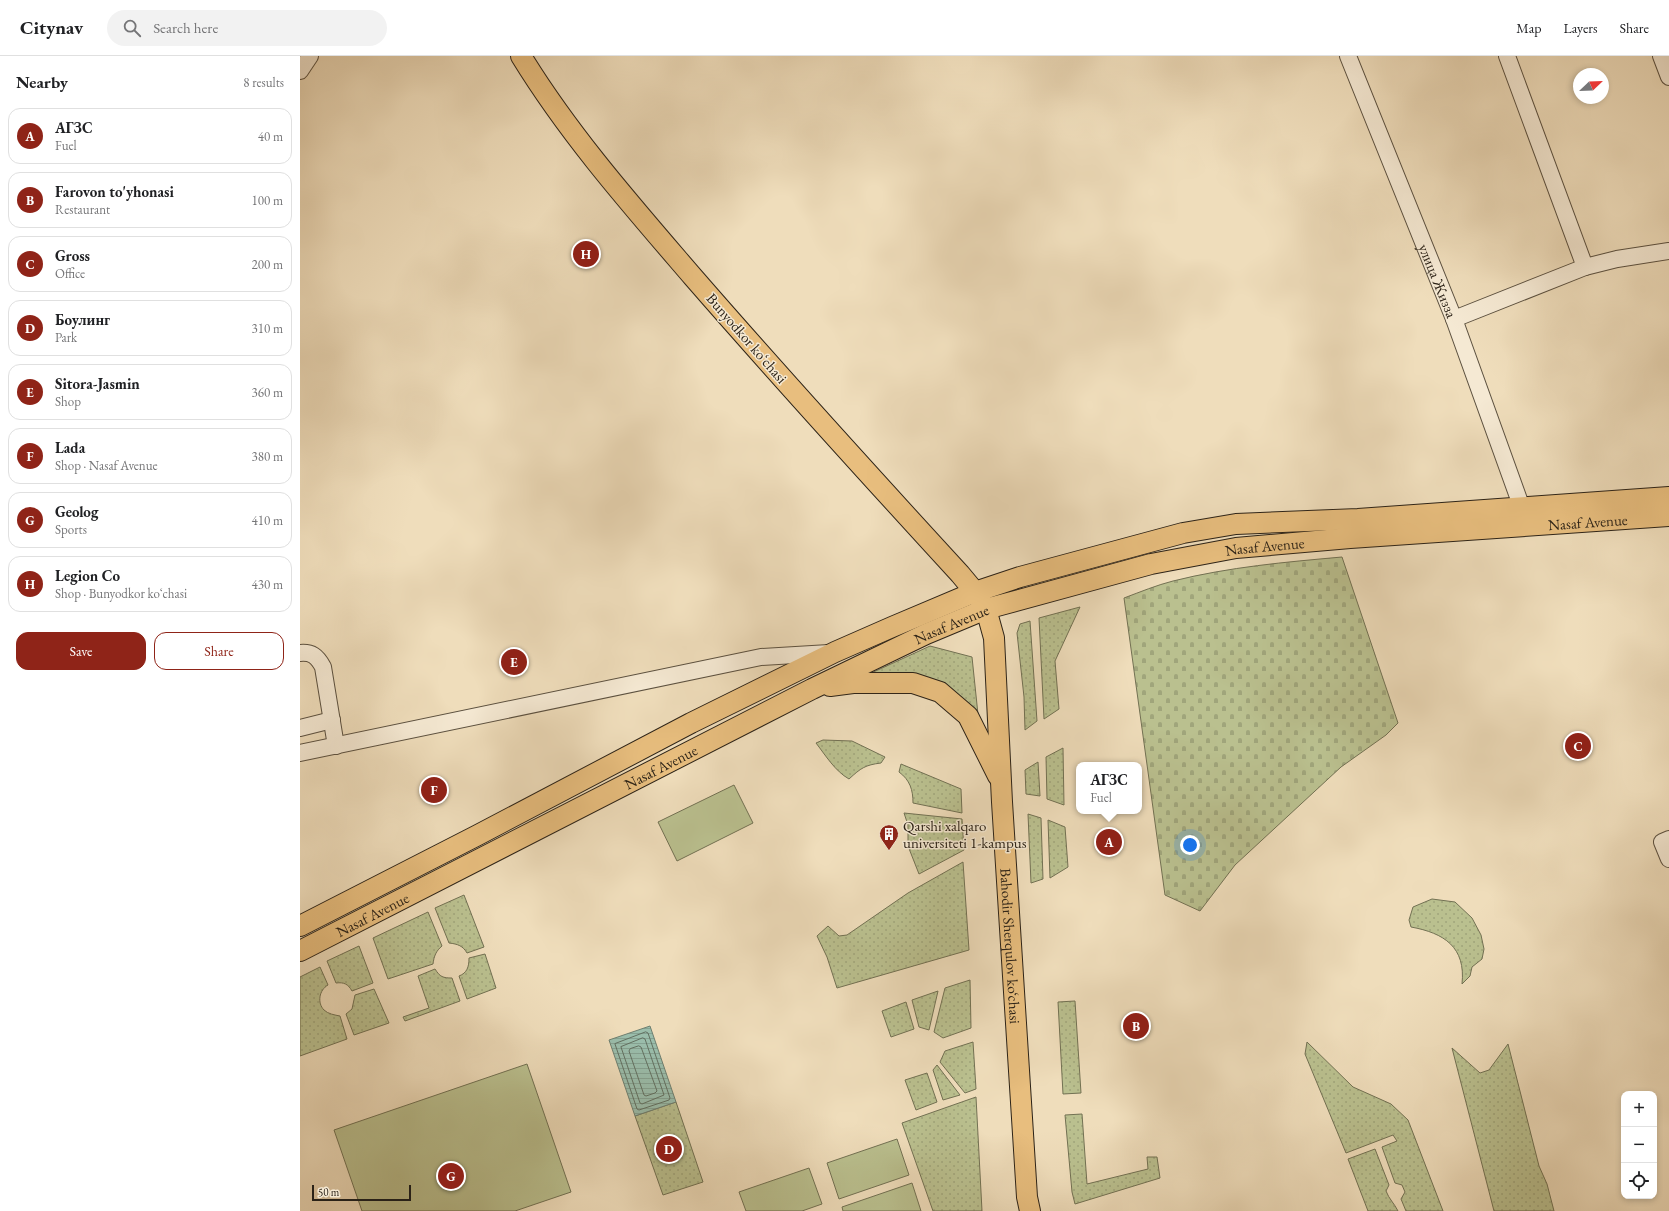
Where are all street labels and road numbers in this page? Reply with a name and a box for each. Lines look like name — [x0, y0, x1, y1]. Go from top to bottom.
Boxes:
street label: улица Жизза — [1415, 241, 1462, 320]
street label: Bunyodkor koʻchasi — [703, 289, 792, 387]
street label: Nasaf Avenue — [1547, 509, 1628, 534]
street label: Nasaf Avenue — [1223, 533, 1305, 559]
street label: Nasaf Avenue — [911, 599, 992, 648]
street label: Nasaf Avenue — [621, 740, 700, 793]
street label: Bahodir Sherqulov ko‘chasi — [997, 868, 1026, 1025]
street label: Nasaf Avenue — [332, 887, 412, 941]

